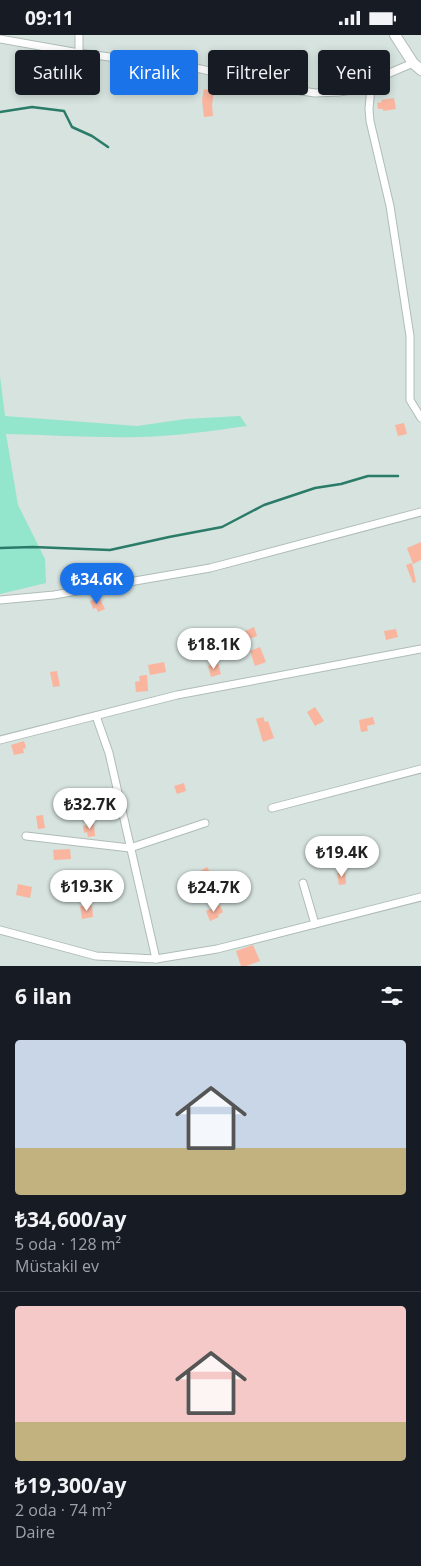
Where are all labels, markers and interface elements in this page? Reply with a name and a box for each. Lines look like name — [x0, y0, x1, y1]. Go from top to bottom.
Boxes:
text: 09:11 — [25, 5, 74, 31]
chip: Satılık — [15, 50, 100, 95]
chip: Kiralık — [110, 50, 198, 95]
chip: Filtreler — [208, 50, 308, 95]
chip: Yeni — [318, 50, 390, 95]
pin: ₺34.6K — [56, 563, 138, 605]
text: ₺34.6K — [71, 568, 123, 590]
pin: ₺18.1K — [173, 627, 255, 670]
text: ₺18.1K — [188, 633, 240, 655]
pin: ₺32.7K — [49, 787, 131, 830]
text: ₺32.7K — [64, 793, 116, 815]
pin: ₺19.4K — [301, 835, 383, 878]
text: ₺19.4K — [316, 841, 368, 863]
pin: ₺19.3K — [46, 869, 128, 912]
pin: ₺24.7K — [173, 871, 255, 913]
text: ₺19.3K — [61, 875, 113, 897]
text: ₺24.7K — [188, 876, 240, 898]
text: 6 ilan — [15, 982, 72, 1010]
icon: filters — [378, 982, 406, 1010]
icon: home — [166, 1073, 256, 1163]
text: ₺34,600/ay — [15, 1205, 126, 1233]
text: 5 oda · 128 m² — [15, 1233, 121, 1255]
text: Müstakil ev — [15, 1255, 99, 1277]
icon: home — [166, 1338, 256, 1428]
text: ₺19,300/ay — [15, 1471, 126, 1499]
text: 2 oda · 74 m² — [15, 1499, 112, 1521]
text: Daire — [15, 1521, 55, 1543]

